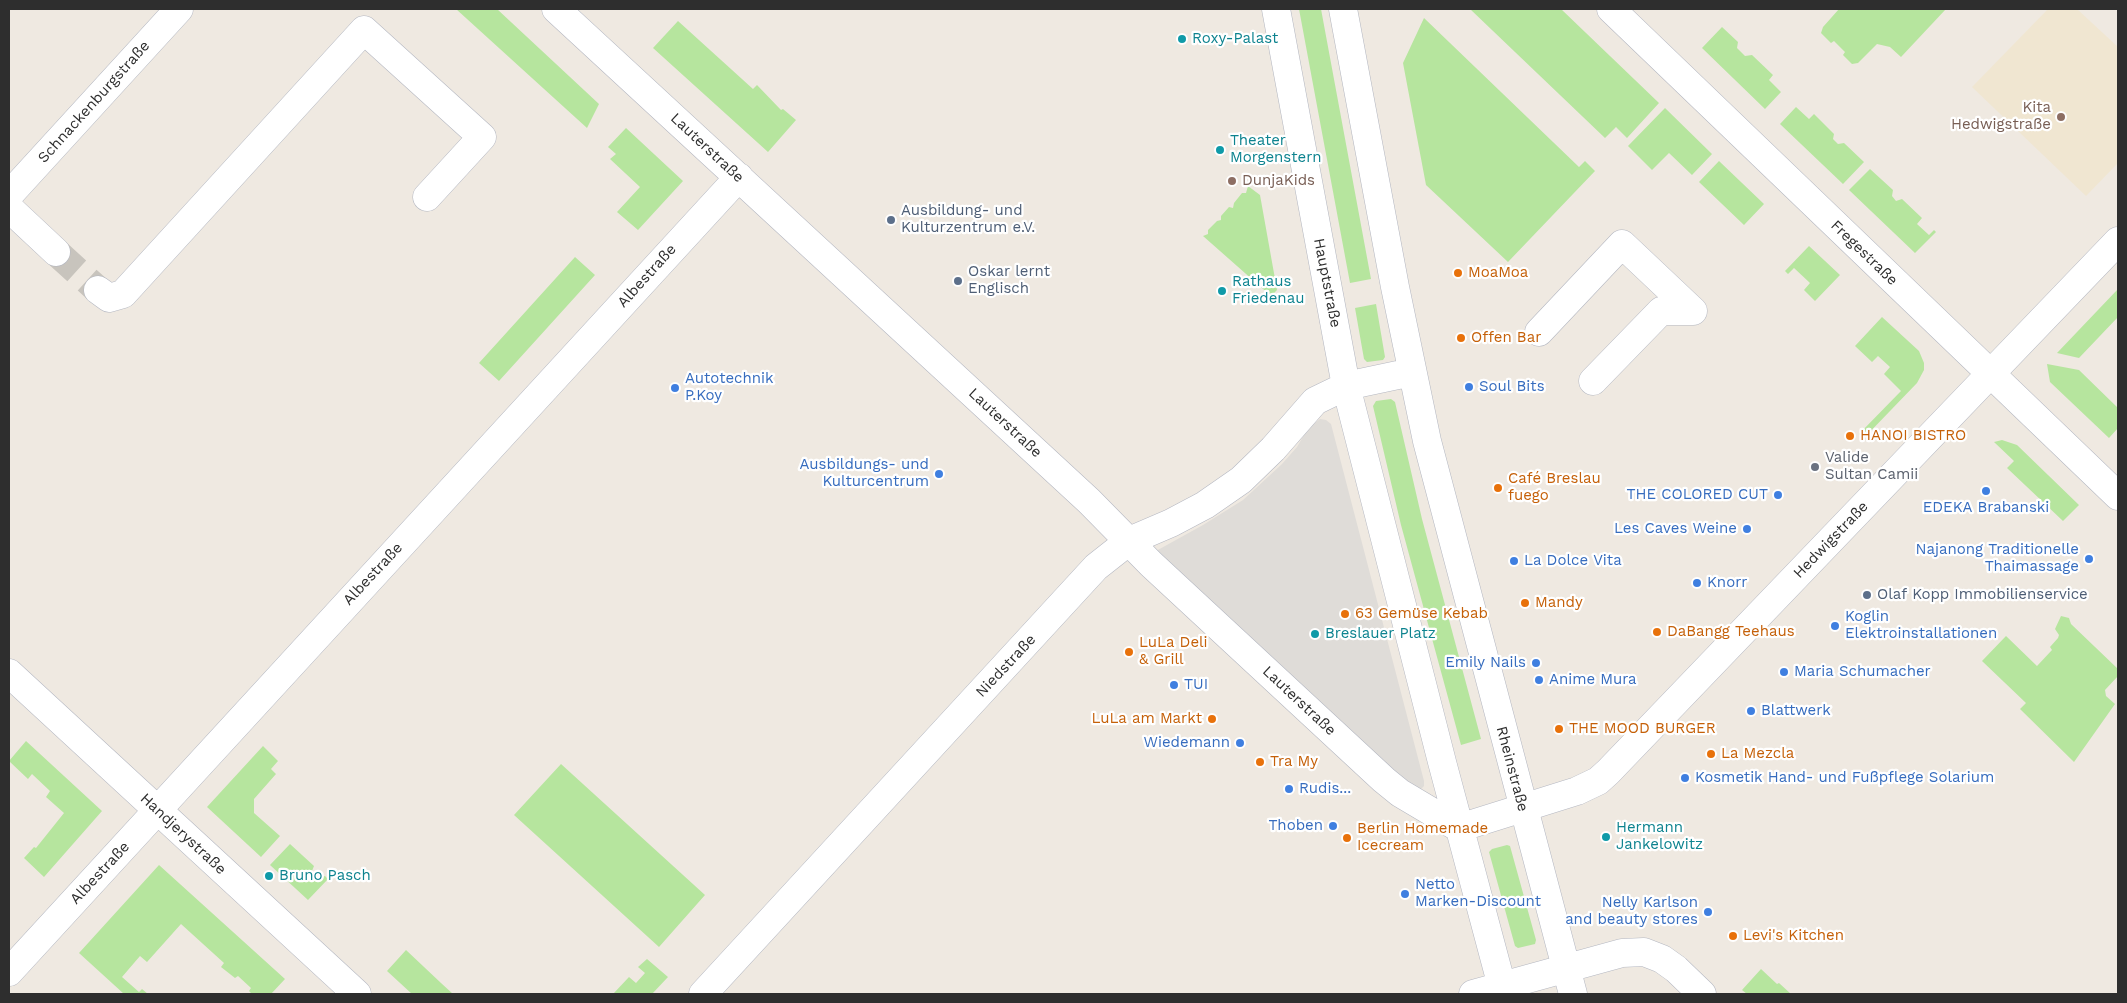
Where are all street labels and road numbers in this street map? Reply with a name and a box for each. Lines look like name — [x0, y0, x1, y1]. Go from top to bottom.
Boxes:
street label: Schnackenburgstraße — [34, 37, 154, 167]
street label: Lauterstraße — [667, 109, 747, 187]
street label: Fregestraße — [1827, 217, 1901, 289]
street label: Hauptstraße — [1310, 237, 1344, 329]
street label: Albestraße — [614, 241, 680, 311]
street label: Lauterstraße — [965, 384, 1045, 462]
street label: Hedwigstraße — [1790, 498, 1872, 582]
street label: Albestraße — [339, 539, 407, 609]
street label: Niedstraße — [972, 631, 1040, 701]
street label: Lauterstraße — [1259, 662, 1339, 740]
street label: Rheinstraße — [1492, 724, 1532, 814]
street label: Handjerystraße — [136, 790, 230, 878]
street label: Albestraße — [66, 838, 134, 908]

